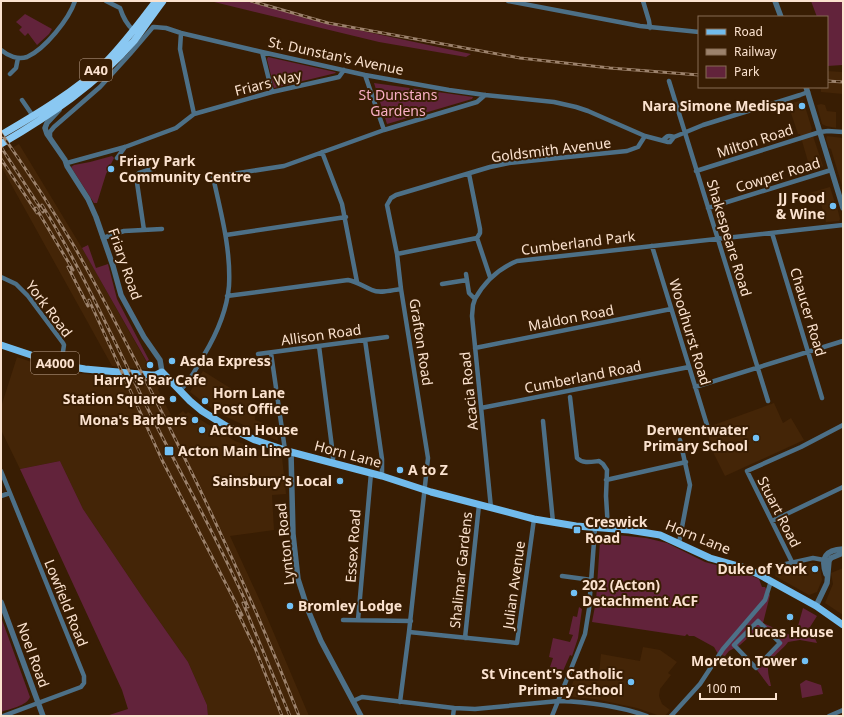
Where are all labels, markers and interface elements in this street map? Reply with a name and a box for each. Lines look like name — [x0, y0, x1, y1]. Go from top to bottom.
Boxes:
legend — [698, 16, 828, 88]
text: Road — [734, 23, 763, 40]
street label: St. Dunstan's Avenue — [267, 32, 406, 79]
text: Railway — [734, 43, 778, 60]
road number: A40 — [80, 59, 112, 81]
text: Park — [734, 63, 760, 80]
street label: Friars Way — [232, 65, 304, 100]
park label: St Dunstans Gardens — [359, 85, 438, 120]
place label: Nara Simone Medispa — [642, 96, 794, 115]
marker: Nara Simone Medispa — [797, 101, 807, 111]
street label: Milton Road — [714, 119, 796, 162]
street label: Goldsmith Avenue — [490, 133, 612, 166]
place label: Friary Park Community Centre — [119, 151, 251, 186]
street label: Cowper Road — [733, 153, 823, 196]
marker: Friary Park Community Centre — [106, 164, 116, 174]
street label: Shakespeare Road — [703, 177, 756, 299]
place label: JJ Food & Wine — [776, 188, 825, 223]
marker: JJ Food & Wine — [828, 201, 838, 211]
street label: Friary Road — [104, 225, 147, 302]
street label: Cumberland Park — [520, 226, 637, 259]
street label: Chaucer Road — [786, 265, 831, 358]
street label: Woodhurst Road — [665, 276, 716, 387]
street label: York Road — [22, 277, 77, 341]
street label: Grafton Road — [405, 297, 438, 387]
street label: Maldon Road — [526, 300, 616, 335]
street label: Allison Road — [280, 319, 362, 350]
place label: Asda Express — [180, 351, 271, 370]
street label: Acacia Road — [455, 351, 482, 431]
road number: A4000 — [31, 352, 79, 374]
marker: Asda Express — [167, 356, 177, 366]
street label: Cumberland Road — [523, 356, 643, 397]
marker: Harry's Bar Cafe — [145, 360, 155, 370]
place label: Harry's Bar Cafe — [94, 370, 206, 389]
place label: Horn Lane Post Office — [213, 383, 289, 418]
place label: Station Square — [63, 389, 165, 408]
marker: Station Square — [168, 394, 178, 404]
marker: Horn Lane Post Office — [200, 396, 210, 406]
place label: Mona's Barbers — [79, 410, 187, 429]
marker: Mona's Barbers — [190, 415, 200, 425]
place label: Acton House — [210, 420, 298, 439]
place label: Derwentwater Primary School — [643, 420, 749, 455]
marker: Acton House — [197, 425, 207, 435]
marker: Derwentwater Primary School — [751, 433, 761, 443]
street label: Horn Lane — [313, 435, 384, 472]
place label: Acton Main Line — [178, 441, 290, 460]
marker: Acton Main Line — [163, 445, 175, 457]
place label: A to Z — [408, 460, 448, 479]
marker: A to Z — [395, 465, 405, 475]
place label: Sainsbury's Local — [212, 471, 332, 490]
street label: Stuart Road — [753, 473, 805, 551]
marker: Sainsbury's Local — [335, 476, 345, 486]
street label: Lynton Road — [271, 502, 298, 586]
street label: Essex Road — [340, 509, 365, 583]
street label: Shalimar Gardens — [445, 510, 476, 629]
place label: Creswick Road — [585, 512, 648, 547]
street label: Horn Lane — [663, 515, 734, 558]
marker: Creswick Road — [572, 525, 582, 535]
street label: Julian Avenue — [498, 539, 529, 632]
street label: Lowfield Road — [40, 556, 93, 649]
place label: Duke of York — [717, 559, 807, 578]
marker: Duke of York — [810, 564, 820, 574]
place label: 202 (Acton) Detachment ACF — [582, 575, 698, 610]
marker: 202 (Acton) Detachment ACF — [569, 588, 579, 598]
place label: Bromley Lodge — [298, 596, 402, 615]
marker: Bromley Lodge — [285, 601, 295, 611]
marker: Lucas House — [785, 612, 795, 622]
street label: Noel Road — [13, 620, 54, 690]
place label: Lucas House — [746, 622, 834, 641]
place label: Moreton Tower — [691, 651, 798, 670]
marker: Moreton Tower — [800, 656, 810, 666]
place label: St Vincent's Catholic Primary School — [481, 664, 623, 699]
scale bar — [700, 675, 776, 701]
marker: St Vincent's Catholic Primary School — [626, 677, 636, 687]
text: 100 m — [706, 680, 741, 697]

